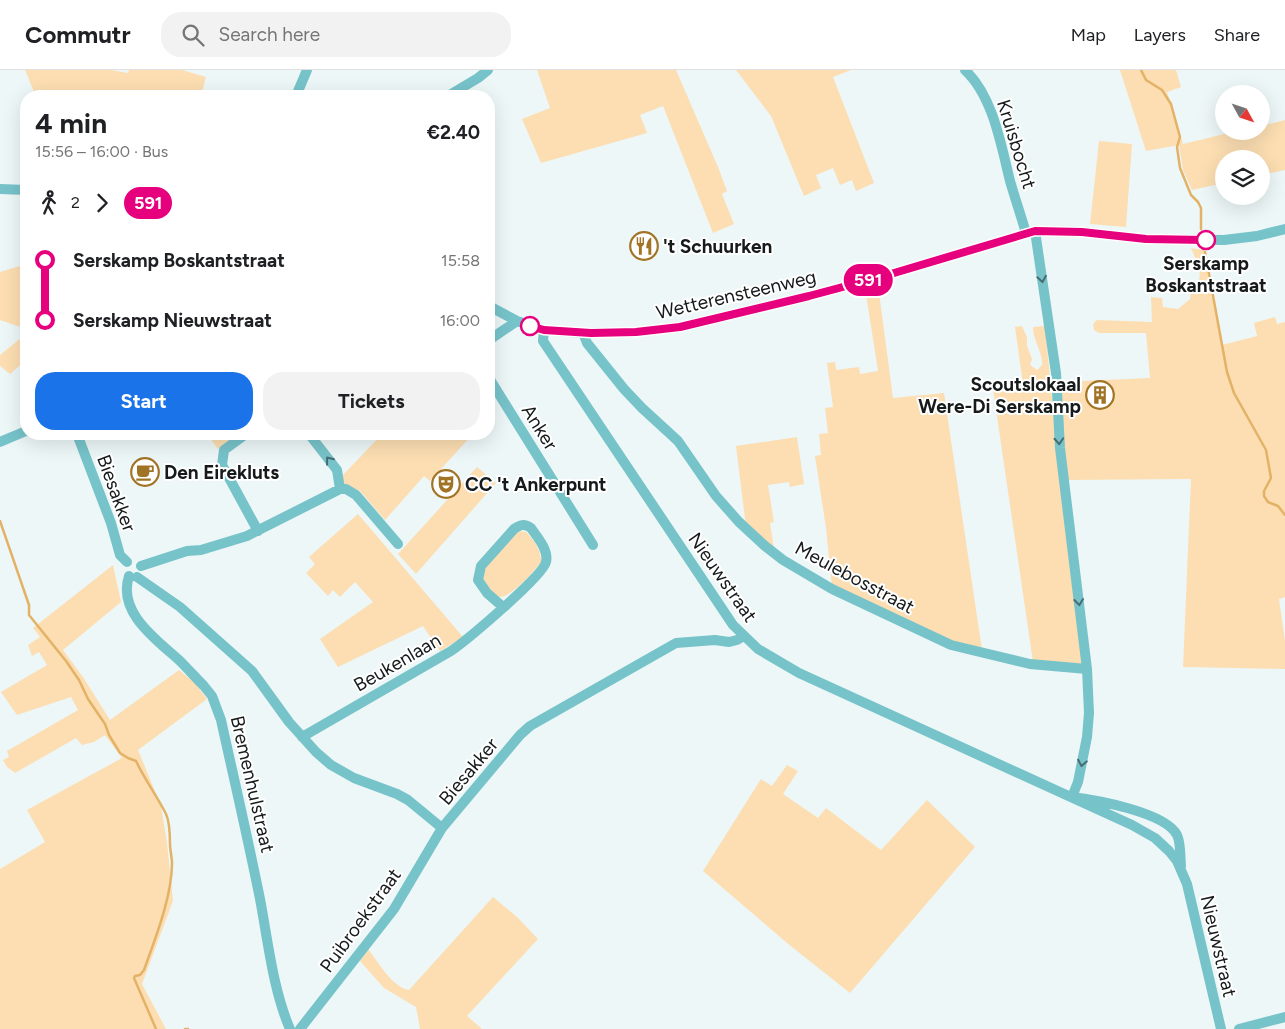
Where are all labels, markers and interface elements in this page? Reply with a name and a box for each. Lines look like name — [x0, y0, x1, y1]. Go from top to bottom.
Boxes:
search box — [161, 12, 511, 57]
text: Commutr — [25, 20, 131, 49]
icon: search — [179, 21, 207, 49]
text: Search here — [219, 23, 320, 46]
text: Map — [1071, 24, 1106, 46]
text: Layers — [1134, 24, 1186, 46]
text: Share — [1214, 24, 1260, 46]
north arrow — [1215, 85, 1270, 140]
map controls — [1215, 85, 1270, 205]
street label: Kruisbocht — [992, 97, 1041, 192]
text: 4 min — [35, 106, 107, 140]
text: €2.40 — [427, 121, 480, 144]
text: 15:56 – 16:00 · Bus — [35, 142, 168, 161]
button: layers — [1215, 150, 1270, 205]
icon: walk — [35, 189, 63, 217]
icon: forward — [88, 189, 116, 217]
text: 591 — [134, 192, 162, 214]
text: 2 — [71, 193, 80, 212]
marker: Serskamp Boskantstraat — [1196, 230, 1216, 250]
restaurant icon: 't Schuurken — [629, 231, 659, 261]
place label: 't Schuurken — [663, 235, 772, 258]
text: Serskamp Boskantstraat — [73, 249, 285, 272]
text: 15:58 — [441, 251, 480, 270]
place label: Serskamp Boskantstraat — [1145, 252, 1267, 297]
line badge: 591 — [839, 264, 897, 296]
street label: Wetterensteenweg — [654, 265, 818, 324]
text: 591 — [854, 269, 882, 291]
one-way arrow — [1036, 275, 1046, 284]
text: Serskamp Nieuwstraat — [73, 309, 272, 332]
text: 16:00 — [440, 311, 480, 330]
unlabelled marker — [520, 316, 540, 336]
button: Start — [35, 372, 253, 430]
button: Tickets — [263, 372, 480, 430]
place label: Scoutslokaal Were-Di Serskamp — [918, 373, 1081, 418]
building icon: Scoutslokaal Were-Di Serskamp — [1085, 380, 1115, 410]
street label: Anker — [517, 400, 563, 455]
one-way arrow — [1054, 437, 1065, 445]
street label: Biesakker — [92, 452, 141, 535]
cafe icon: Den Eirekluts — [130, 457, 160, 487]
one-way arrow — [326, 457, 334, 466]
place label: Den Eirekluts — [164, 461, 279, 484]
theatre icon: CC 't Ankerpunt — [431, 469, 461, 499]
place label: CC 't Ankerpunt — [465, 473, 607, 496]
street label: Nieuwstraat — [683, 528, 762, 626]
street label: Meulebosstraat — [791, 536, 918, 618]
one-way arrow — [1073, 598, 1084, 606]
street label: Beukenlaan — [350, 628, 445, 697]
street label: Bremenhulstraat — [226, 713, 279, 855]
street label: Biesakker — [434, 733, 503, 809]
one-way arrow — [1077, 759, 1087, 768]
street label: Puibroekstraat — [315, 864, 406, 977]
street label: Nieuwstraat — [1196, 893, 1241, 999]

